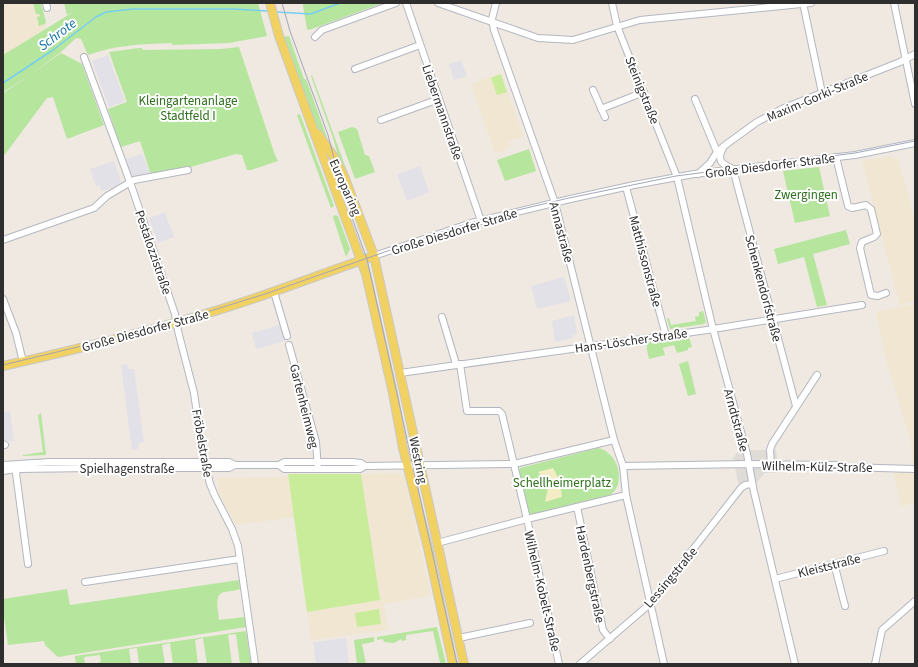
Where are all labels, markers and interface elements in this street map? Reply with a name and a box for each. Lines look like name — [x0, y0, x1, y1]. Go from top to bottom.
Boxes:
water label: Schrote — [34, 14, 81, 56]
street label: Steinigstraße — [620, 54, 664, 127]
street label: Liebermannstraße — [417, 62, 467, 163]
street label: Maxim-Gorki-Straße — [764, 67, 871, 126]
park label: Kleingartenanlage Stadtfeld I — [138, 92, 238, 125]
street label: Große Diesdorfer Straße — [704, 149, 836, 183]
street label: Europaring — [325, 156, 366, 219]
park label: Zwergingen — [774, 186, 838, 204]
street label: Annastraße — [544, 200, 578, 265]
street label: Große Diesdorfer Straße — [389, 204, 519, 260]
street label: Pestalozzistraße — [130, 208, 176, 297]
street label: Matthissonstraße — [624, 214, 666, 309]
street label: Schenkendorfstraße — [740, 233, 786, 344]
street label: Große Diesdorfer Straße — [80, 305, 211, 357]
street label: Hans-Löscher-Straße — [574, 324, 689, 358]
street label: Gartenheimweg — [285, 362, 323, 451]
street label: Arndtstraße — [719, 387, 753, 454]
street label: Fröbelstraße — [187, 408, 217, 479]
street label: Westring — [404, 435, 432, 486]
street label: Wilhelm-Külz-Straße — [761, 457, 873, 477]
street label: Spielhagenstraße — [80, 460, 174, 478]
park label: Schellheimerplatz — [513, 474, 612, 492]
street label: Hardenbergstraße — [571, 524, 609, 625]
street label: Wilhelm-Kobelt-Straße — [519, 529, 565, 653]
street label: Lessingstraße — [640, 543, 702, 612]
street label: Kleiststraße — [796, 549, 863, 582]

